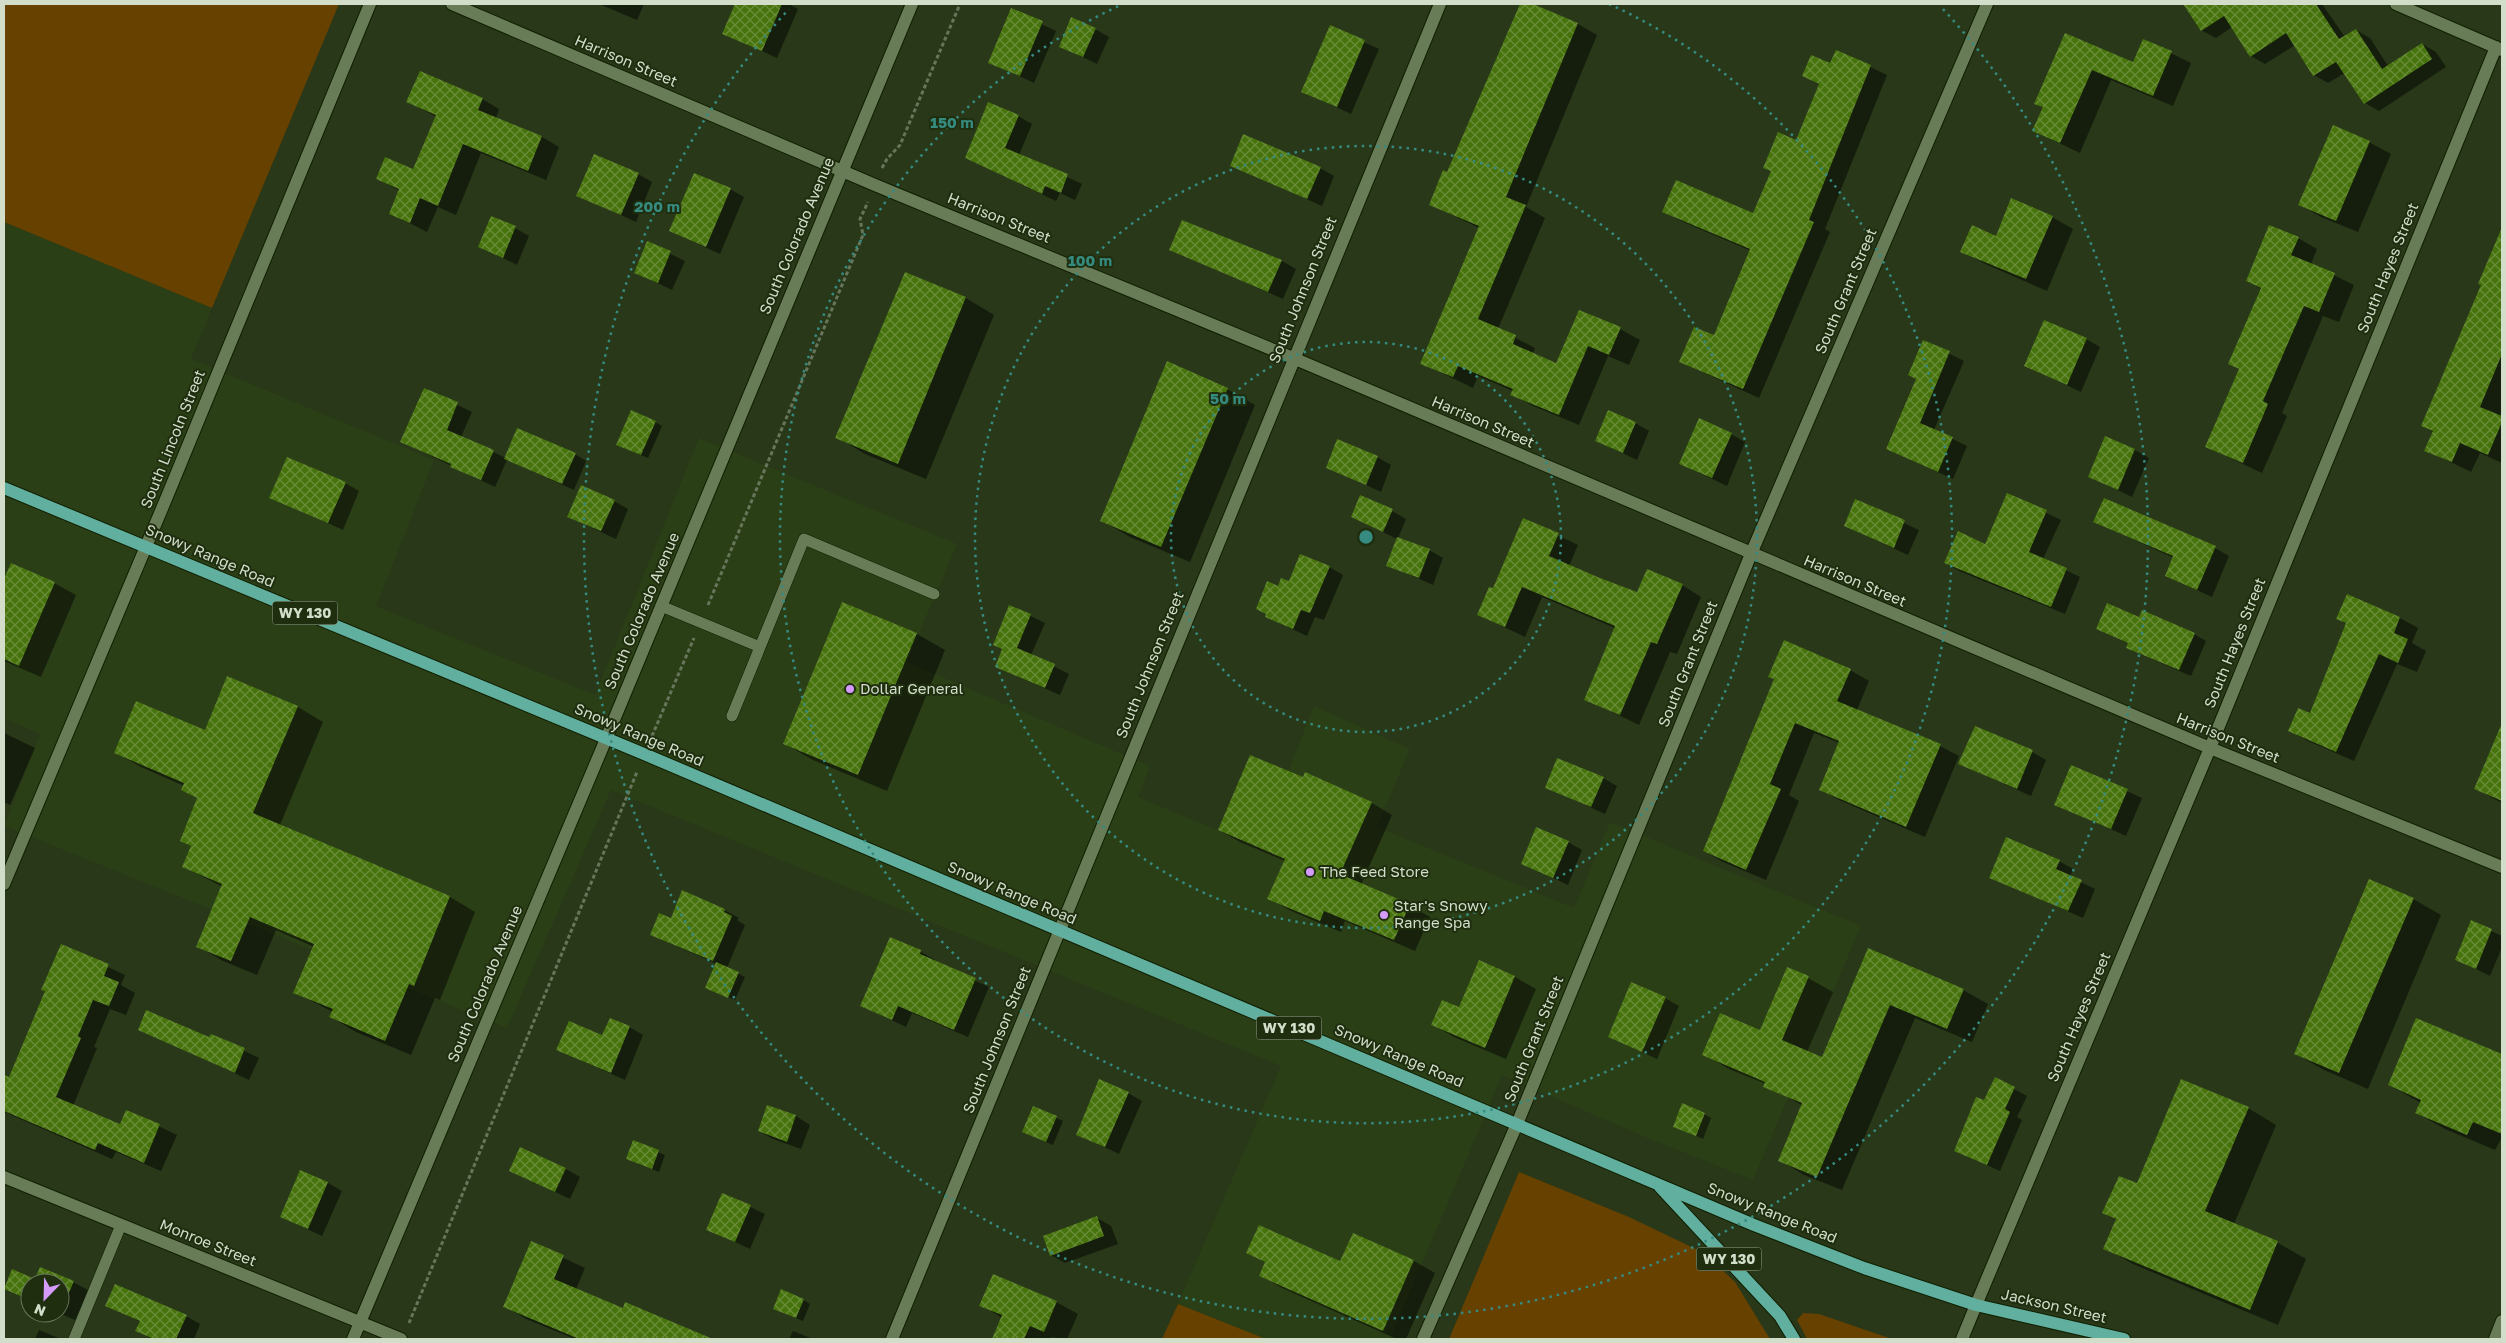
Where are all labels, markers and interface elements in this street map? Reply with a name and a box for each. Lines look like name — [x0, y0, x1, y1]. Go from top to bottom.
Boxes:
street label: Harrison Street — [572, 30, 680, 90]
text: 150 m — [930, 113, 974, 131]
street label: South Colorado Avenue — [755, 154, 837, 317]
street label: Harrison Street — [945, 188, 1054, 246]
text: 200 m — [634, 197, 680, 215]
street label: South Hayes Street — [2353, 200, 2421, 336]
street label: South Johnson Street — [1264, 214, 1340, 366]
street label: South Grant Street — [1810, 225, 1880, 356]
text: 100 m — [1068, 251, 1112, 269]
street label: South Lincoln Street — [136, 367, 208, 511]
text: 50 m — [1210, 389, 1246, 407]
street label: Harrison Street — [1429, 391, 1537, 451]
street label: Snowy Range Road — [143, 520, 278, 590]
centre of rings — [1357, 528, 1375, 546]
street label: South Colorado Avenue — [600, 529, 682, 692]
street label: Harrison Street — [1801, 550, 1909, 610]
street label: South Hayes Street — [2200, 575, 2268, 711]
street label: South Johnson Street — [1111, 589, 1187, 741]
street label: South Grant Street — [1654, 598, 1721, 729]
road number: WY 130 — [272, 602, 338, 624]
place label: Dollar General — [860, 679, 964, 697]
marker: Dollar General — [844, 683, 856, 695]
street label: Snowy Range Road — [572, 699, 707, 769]
street label: Harrison Street — [2174, 708, 2283, 766]
street label: Snowy Range Road — [945, 857, 1080, 927]
place label: The Feed Store — [1320, 862, 1429, 880]
marker: The Feed Store — [1304, 866, 1316, 878]
place label: Star's Snowy Range Spa — [1394, 896, 1488, 931]
street label: South Colorado Avenue — [443, 902, 525, 1065]
marker: Star's Snowy Range Spa — [1378, 909, 1390, 921]
street label: South Hayes Street — [2043, 949, 2114, 1084]
street label: South Johnson Street — [958, 964, 1034, 1116]
street label: South Grant Street — [1500, 973, 1567, 1104]
road number: WY 130 — [1256, 1016, 1322, 1040]
street label: Snowy Range Road — [1332, 1020, 1467, 1090]
street label: Snowy Range Road — [1705, 1178, 1840, 1246]
street label: Monroe Street — [157, 1214, 259, 1270]
road number: WY 130 — [1696, 1248, 1762, 1270]
north arrow — [20, 1273, 70, 1323]
street label: Jackson Street — [2000, 1284, 2109, 1326]
text: N — [32, 1301, 48, 1320]

